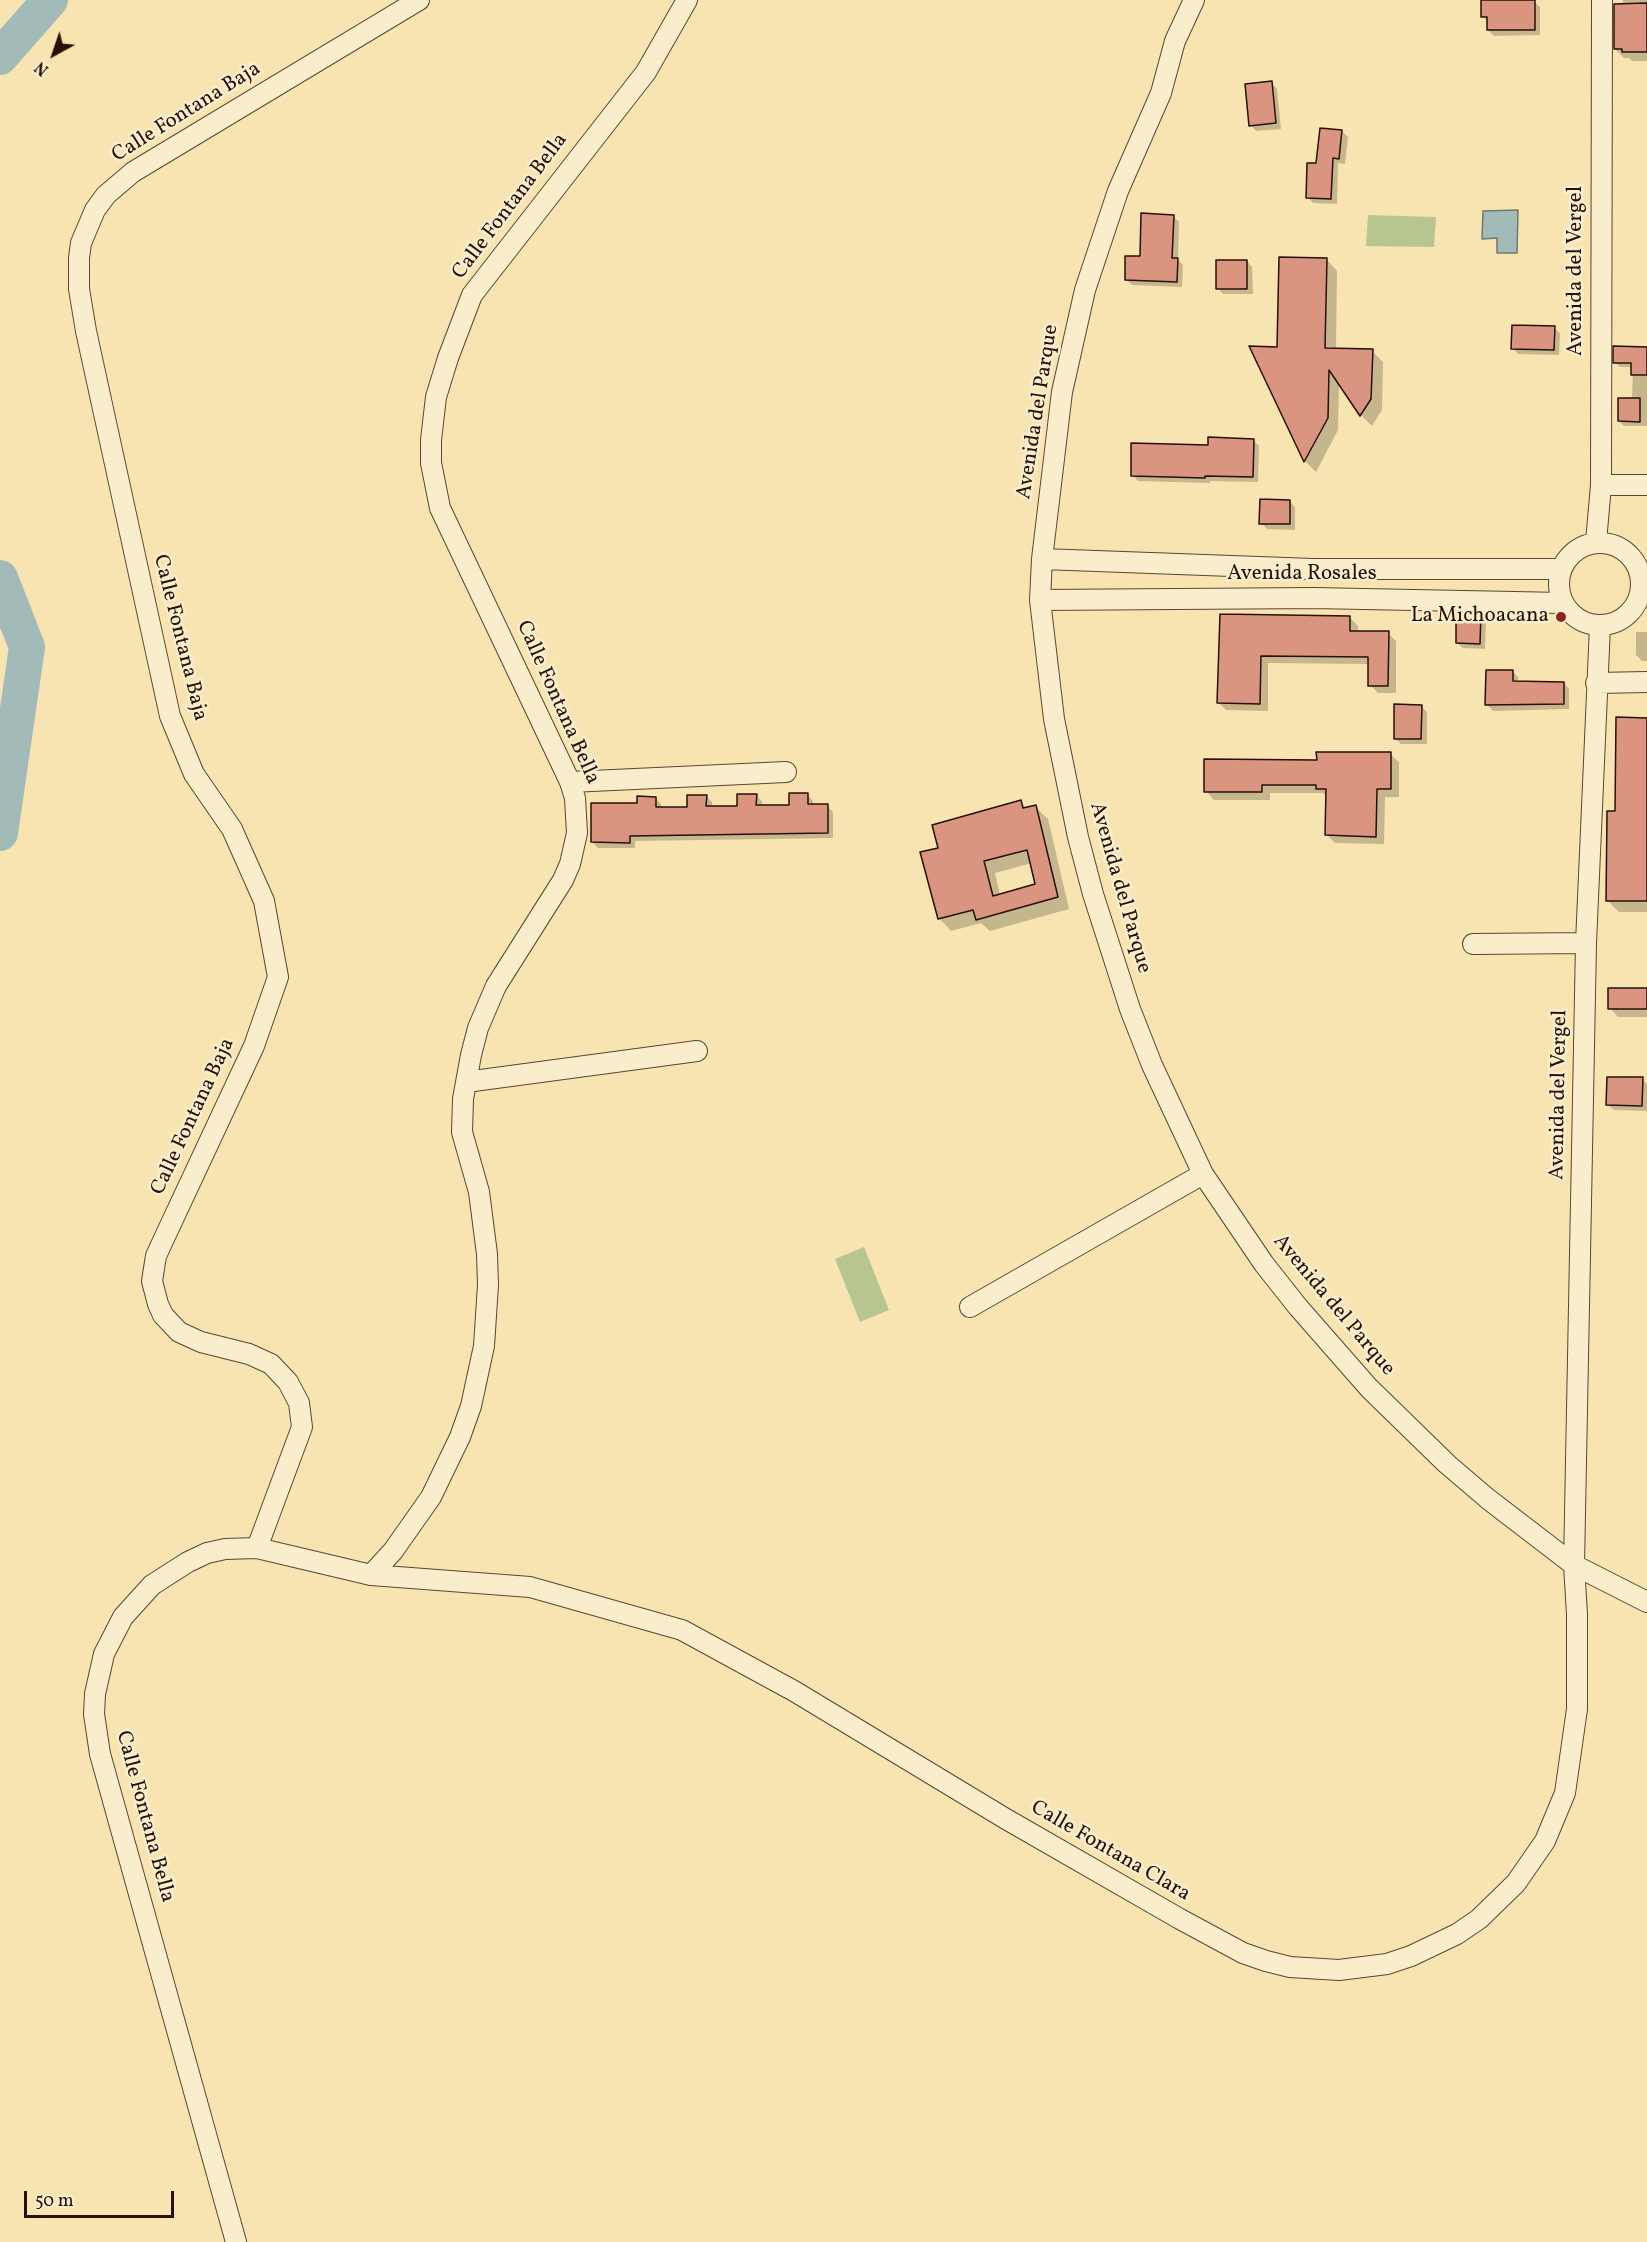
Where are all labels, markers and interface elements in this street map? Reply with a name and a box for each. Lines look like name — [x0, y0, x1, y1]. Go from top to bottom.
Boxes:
north arrow — [24, 24, 84, 84]
text: N — [31, 56, 54, 80]
street label: Calle Fontana Baja — [108, 57, 266, 169]
street label: Calle Fontana Bella — [448, 129, 574, 285]
street label: Avenida del Vergel — [1564, 186, 1590, 356]
street label: Avenida del Parque — [1013, 323, 1065, 501]
street label: Calle Fontana Baja — [146, 552, 212, 724]
street label: Avenida Rosales — [1227, 562, 1377, 588]
place label: La Michoacana — [1411, 604, 1549, 630]
marker: La Michoacana — [1554, 610, 1568, 624]
street label: Calle Fontana Bella — [510, 617, 604, 789]
street label: Avenida del Parque — [1083, 800, 1155, 976]
street label: Avenida del Vergel — [1546, 1010, 1574, 1180]
street label: Calle Fontana Baja — [147, 1035, 241, 1199]
street label: Avenida del Parque — [1267, 1230, 1399, 1382]
street label: Calle Fontana Bella — [109, 1729, 179, 1905]
street label: Calle Fontana Clara — [1026, 1796, 1194, 1908]
scale bar — [27, 2179, 177, 2217]
text: 50 m — [35, 2189, 74, 2214]

